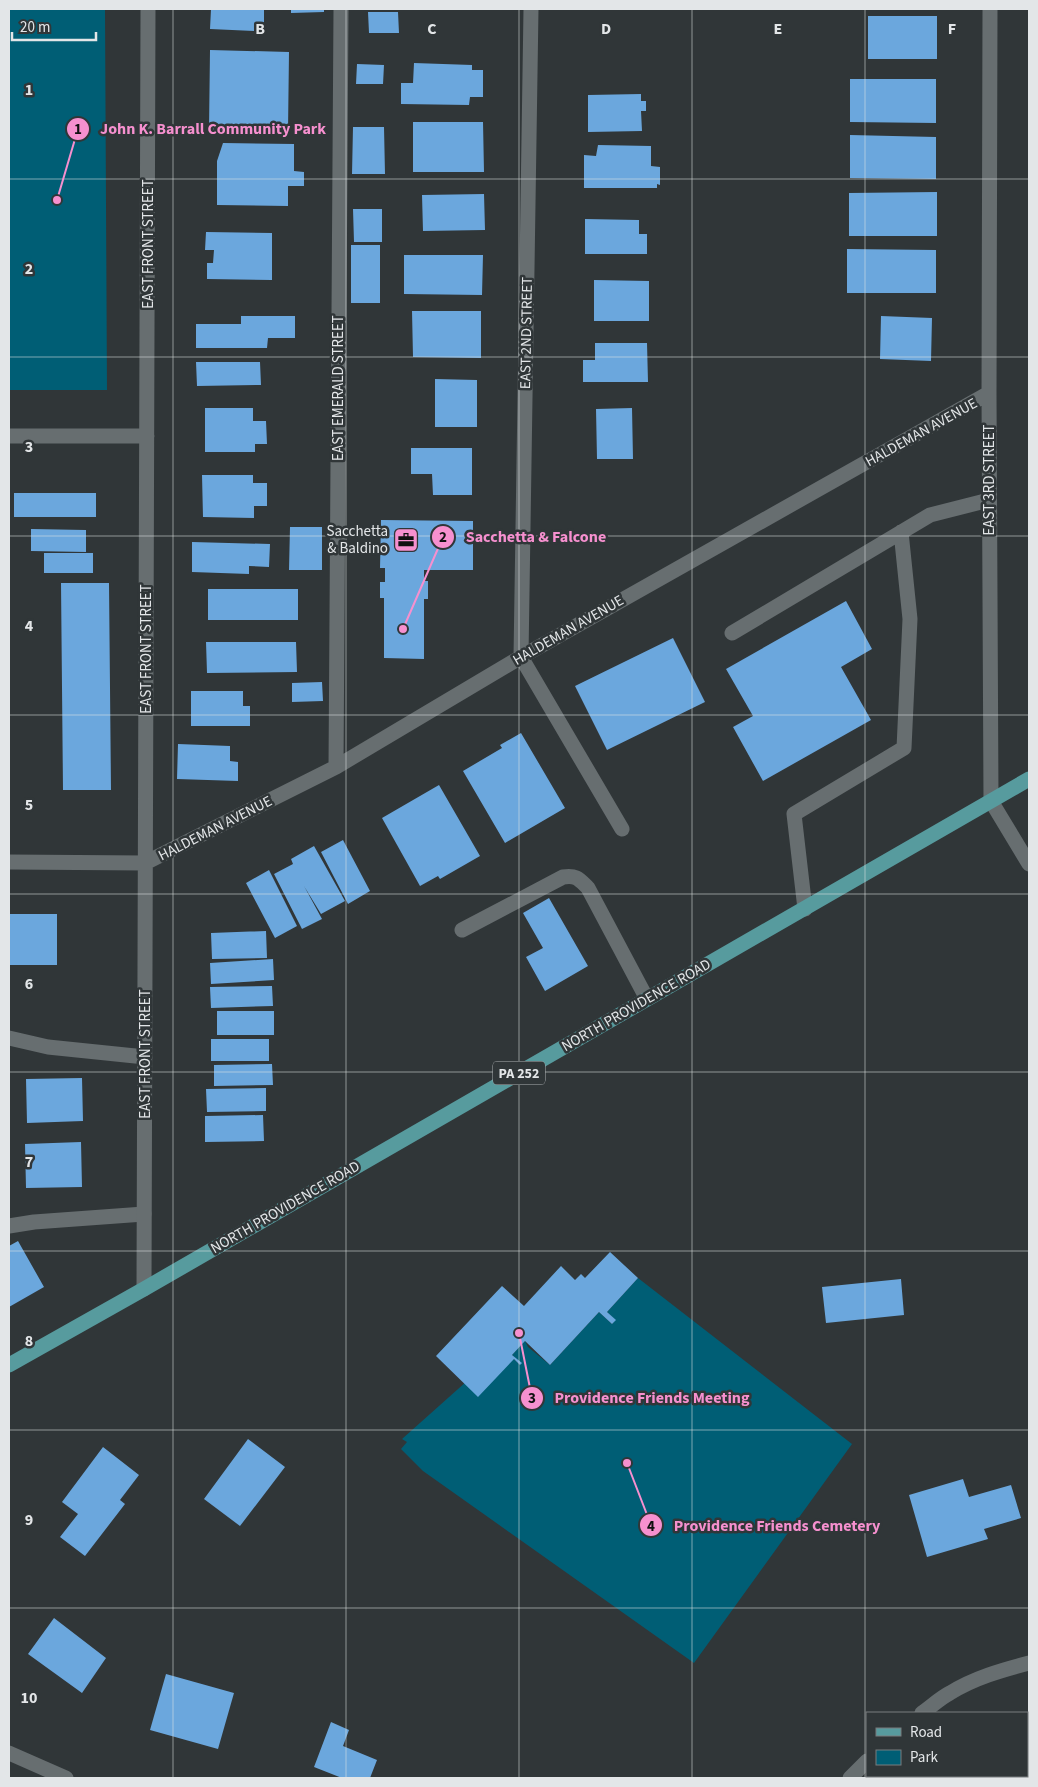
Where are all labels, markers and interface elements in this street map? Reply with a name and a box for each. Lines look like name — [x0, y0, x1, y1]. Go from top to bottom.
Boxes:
scale bar — [12, 10, 96, 42]
text: 20 m — [20, 17, 50, 38]
text: B — [255, 18, 265, 40]
text: C — [427, 18, 437, 40]
text: D — [601, 18, 611, 40]
text: E — [774, 18, 782, 40]
text: F — [948, 18, 956, 40]
text: 1 — [25, 79, 33, 101]
callout: John K. Barrall Community Park — [65, 113, 336, 144]
text: John K. Barrall Community Park — [100, 118, 326, 140]
text: 1 — [74, 119, 82, 140]
street label: EAST FRONT STREET — [138, 179, 159, 309]
text: 2 — [25, 258, 33, 280]
street label: EAST 2ND STREET — [515, 277, 538, 389]
street label: EAST EMERALD STREET — [328, 315, 349, 461]
street label: HALDEMAN AVENUE — [862, 393, 981, 472]
street label: EAST 3RD STREET — [979, 424, 1000, 536]
text: 3 — [25, 436, 33, 458]
place label: Sacchetta & Baldino — [327, 521, 388, 559]
callout: Sacchetta & Falcone — [430, 521, 616, 552]
text: Sacchetta & Falcone — [466, 526, 606, 548]
office icon: Sacchetta & Baldino — [393, 527, 419, 553]
text: 2 — [439, 527, 447, 548]
street label: EAST FRONT STREET — [136, 584, 157, 714]
street label: HALDEMAN AVENUE — [509, 590, 628, 671]
text: 4 — [25, 615, 34, 637]
street label: HALDEMAN AVENUE — [155, 791, 276, 866]
text: 5 — [25, 794, 33, 816]
street label: NORTH PROVIDENCE ROAD — [558, 954, 715, 1057]
text: 6 — [25, 973, 33, 995]
street label: EAST FRONT STREET — [135, 989, 156, 1119]
road number: PA 252 — [493, 1062, 545, 1084]
text: 7 — [25, 1151, 33, 1173]
street label: NORTH PROVIDENCE ROAD — [207, 1156, 364, 1259]
text: 8 — [25, 1330, 33, 1352]
callout: Providence Friends Meeting — [519, 1382, 759, 1413]
text: Providence Friends Meeting — [554, 1387, 750, 1409]
text: 3 — [528, 1388, 536, 1409]
text: 9 — [25, 1509, 33, 1531]
callout: Providence Friends Cemetery — [639, 1510, 891, 1541]
text: Providence Friends Cemetery — [674, 1515, 881, 1537]
text: 4 — [647, 1516, 655, 1537]
text: 10 — [21, 1687, 37, 1709]
legend — [866, 1712, 1028, 1777]
text: Road — [910, 1722, 942, 1743]
text: Park — [910, 1747, 939, 1768]

